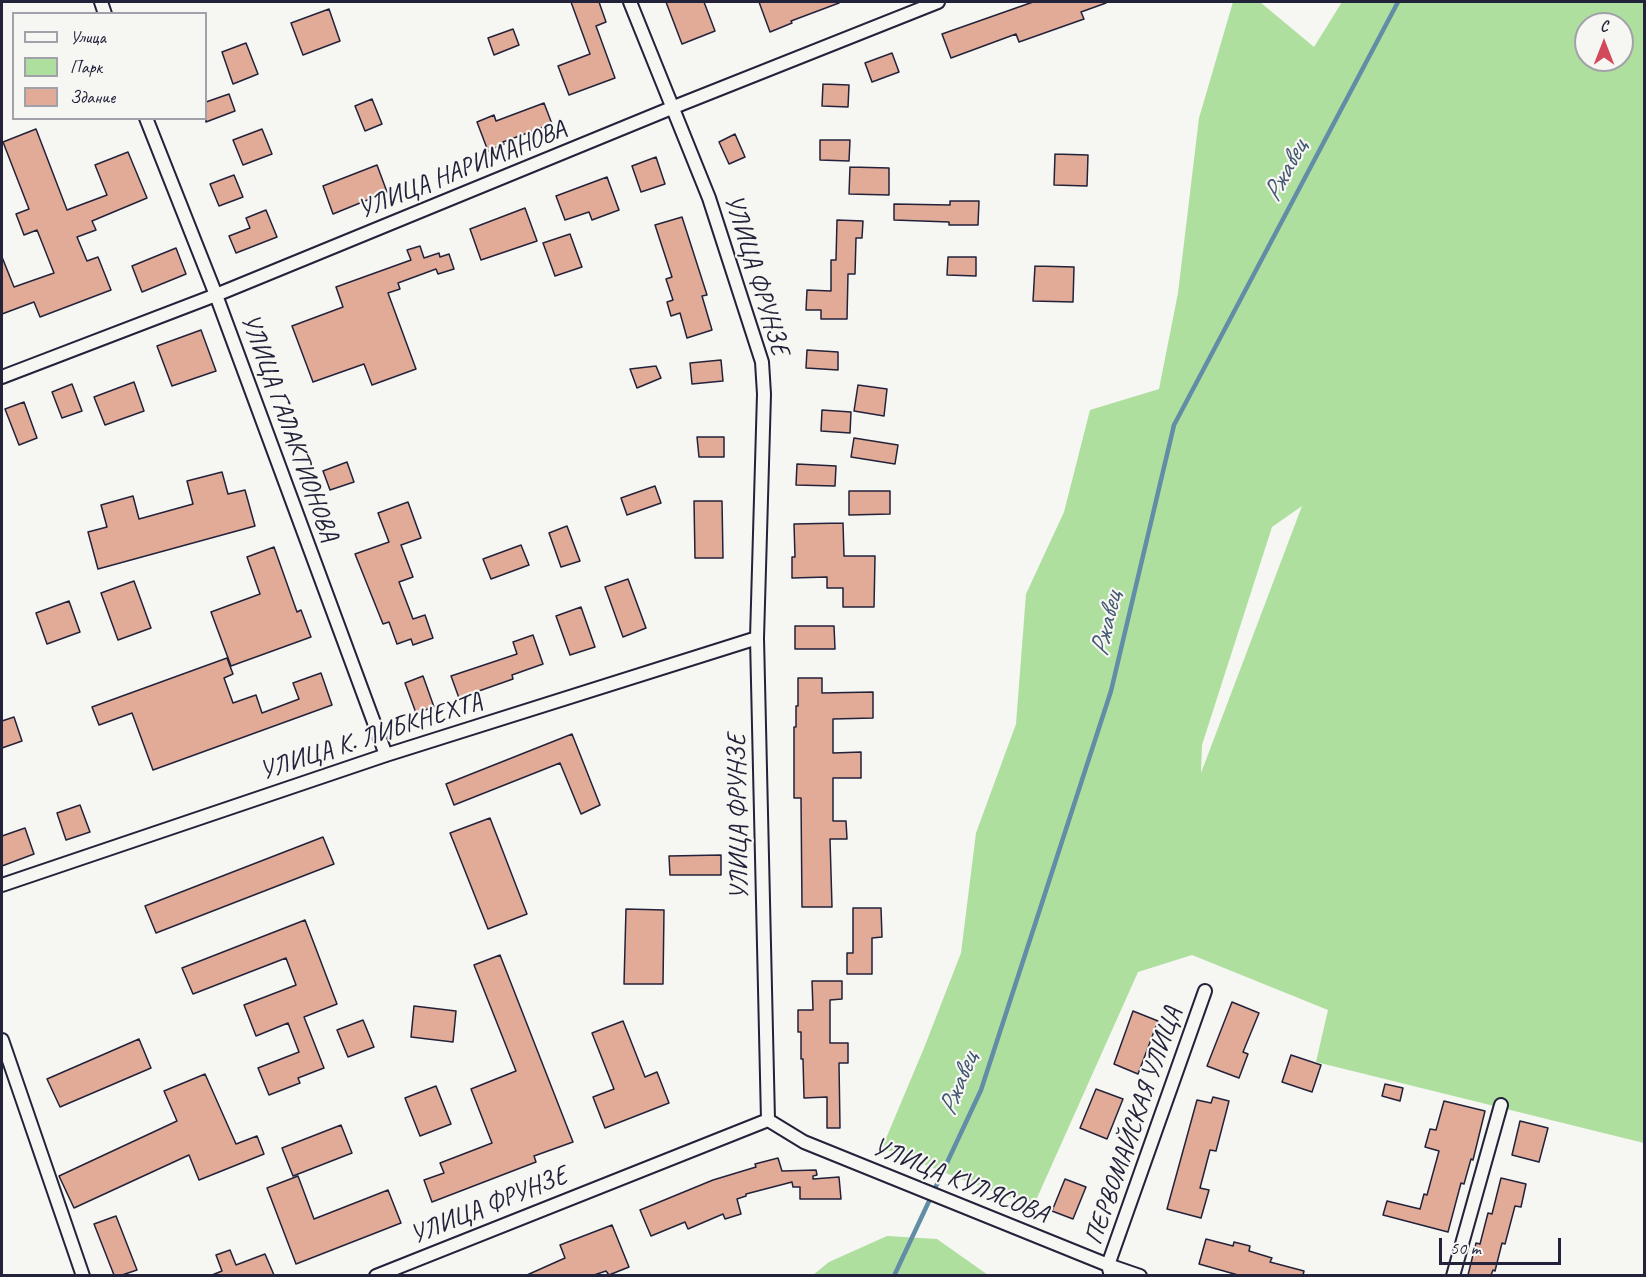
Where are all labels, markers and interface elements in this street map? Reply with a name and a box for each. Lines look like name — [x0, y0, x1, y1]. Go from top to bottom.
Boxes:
legend — [12, 12, 207, 120]
north arrow — [1574, 12, 1634, 72]
text: С — [1600, 16, 1608, 36]
text: Улица — [70, 26, 106, 48]
text: Парк — [70, 56, 102, 78]
text: Здание — [70, 86, 115, 108]
street label: УЛИЦА НАРИМАНОВА — [353, 114, 571, 226]
water label: Ржавец — [1256, 135, 1316, 207]
street label: УЛИЦА ФРУНЗЕ — [717, 191, 795, 359]
street label: УЛИЦА ГАЛАКТИОНОВА — [233, 310, 345, 546]
water label: Ржавец — [1084, 589, 1130, 659]
street label: УЛИЦА К. ЛИБКНЕХТА — [256, 686, 486, 788]
street label: УЛИЦА ФРУНЗЕ — [722, 734, 756, 900]
street label: ПЕРВОМАЙСКАЯ УЛИЦА — [1079, 1003, 1189, 1249]
water label: Ржавец — [932, 1048, 986, 1120]
street label: УЛИЦА КУЛЯСОВА — [867, 1131, 1053, 1231]
street label: УЛИЦА ФРУНЗЕ — [406, 1160, 572, 1252]
scale bar — [1442, 1226, 1564, 1264]
text: 50 m — [1450, 1237, 1481, 1259]

